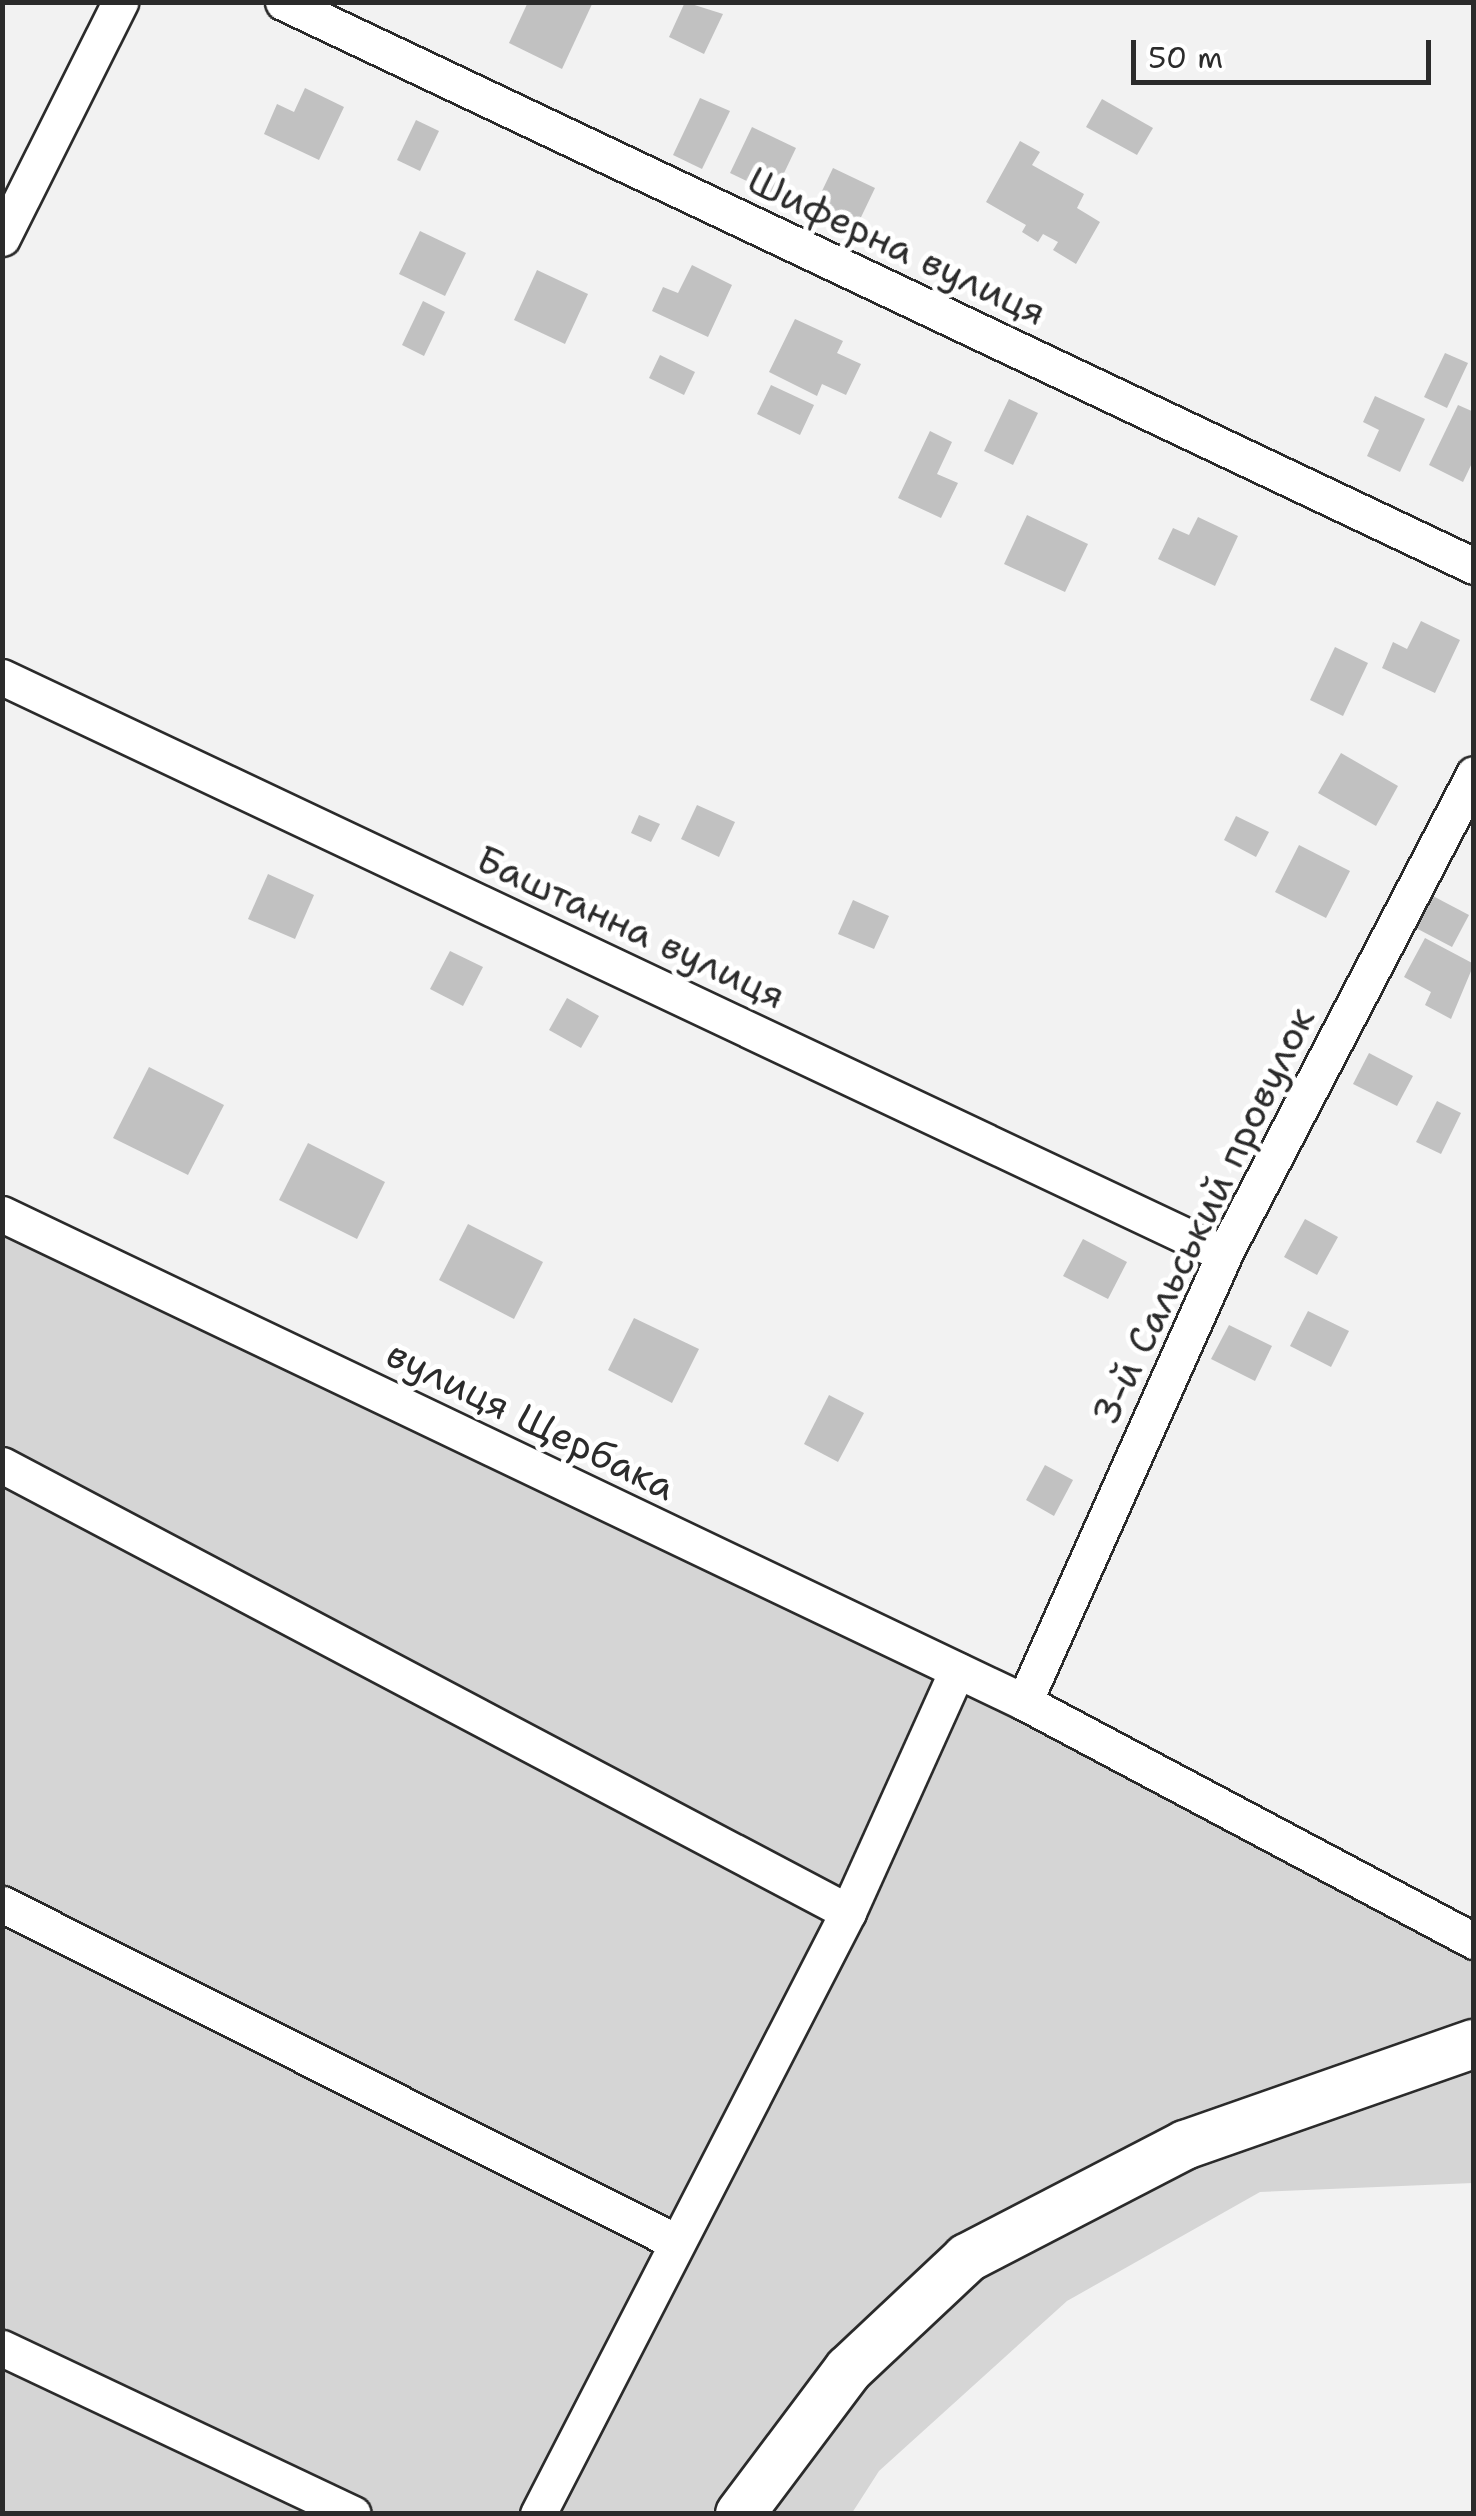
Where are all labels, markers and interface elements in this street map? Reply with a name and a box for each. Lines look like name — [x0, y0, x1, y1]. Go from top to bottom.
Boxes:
scale bar — [1136, 20, 1436, 82]
text: 50 m — [1148, 37, 1223, 78]
street label: Шиферна вулиця — [741, 157, 1053, 335]
street label: Баштанна вулиця — [469, 835, 793, 1019]
street label: 3-й Сальський провулок — [1082, 1000, 1324, 1432]
street label: вулиця Щербака — [379, 1330, 683, 1510]

